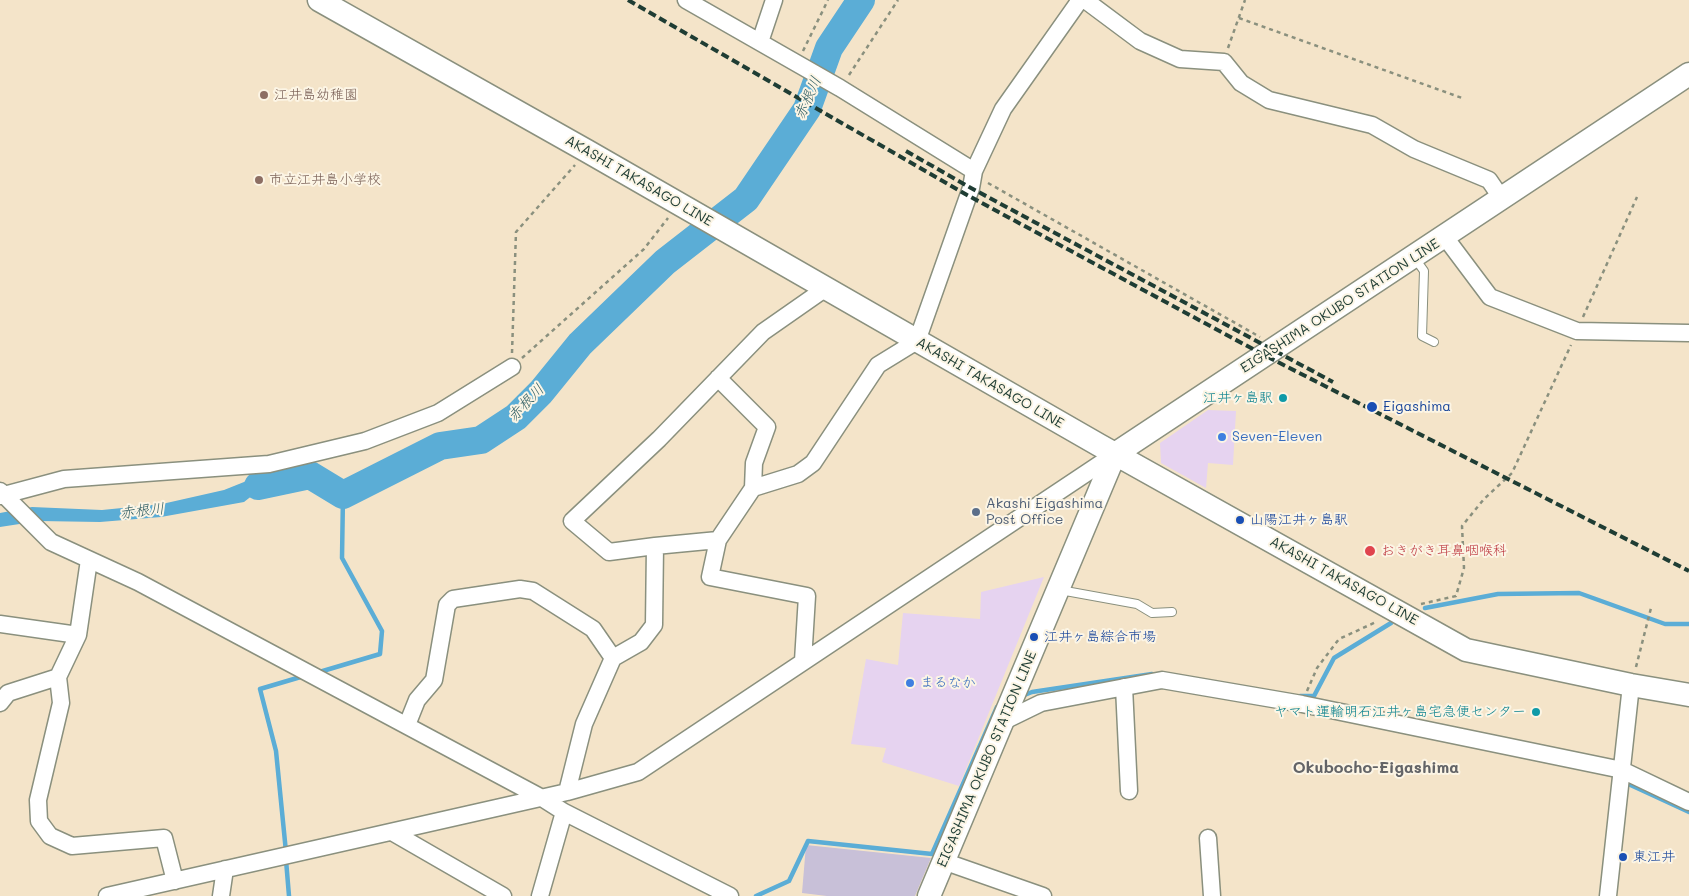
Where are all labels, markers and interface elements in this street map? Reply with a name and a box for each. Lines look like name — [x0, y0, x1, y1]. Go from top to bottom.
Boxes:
water label: 赤根川 — [791, 74, 825, 122]
place label: 江井島幼稚園 — [274, 87, 358, 103]
marker: 江井島幼稚園 — [258, 89, 270, 101]
street label: AKASHI TAKASAGO LINE — [562, 132, 716, 230]
place label: 市立江井島小学校 — [269, 172, 381, 188]
marker: 市立江井島小学校 — [253, 174, 265, 186]
street label: EIGASHIMA OKUBO STATION LINE — [1237, 235, 1443, 377]
street label: AKASHI TAKASAGO LINE — [913, 334, 1067, 432]
water label: 赤根川 — [504, 381, 548, 425]
place label: 江井ヶ島駅 — [1203, 390, 1273, 406]
marker: 江井ヶ島駅 — [1277, 392, 1289, 404]
place label: Eigashima — [1383, 399, 1451, 415]
marker: Eigashima — [1365, 400, 1379, 414]
place label: Seven-Eleven — [1232, 429, 1322, 445]
marker: Seven-Eleven — [1216, 431, 1228, 443]
place label: Akashi Eigashima Post Office — [986, 496, 1103, 528]
water label: 赤根川 — [119, 500, 165, 522]
marker: Akashi Eigashima Post Office — [970, 506, 982, 518]
place label: 山陽江井ヶ島駅 — [1250, 512, 1348, 528]
marker: 山陽江井ヶ島駅 — [1234, 514, 1246, 526]
street label: AKASHI TAKASAGO LINE — [1267, 533, 1421, 629]
place label: おきがき耳鼻咽喉科 — [1381, 543, 1507, 559]
marker: おきがき耳鼻咽喉科 — [1363, 544, 1377, 558]
place label: 江井ヶ島綜合市場 — [1044, 629, 1156, 645]
marker: 江井ヶ島綜合市場 — [1028, 631, 1040, 643]
street label: EIGASHIMA OKUBO STATION LINE — [934, 648, 1040, 870]
place label: まるなか — [920, 675, 976, 691]
marker: まるなか — [904, 677, 916, 689]
place label: ヤマト運輸明石江井ヶ島宅急便センター — [1274, 704, 1526, 720]
marker: ヤマト運輸明石江井ヶ島宅急便センター — [1530, 706, 1542, 718]
district label: Okubocho-Eigashima — [1293, 758, 1459, 778]
place label: 東江井 — [1633, 849, 1675, 865]
marker: 東江井 — [1617, 851, 1629, 863]

